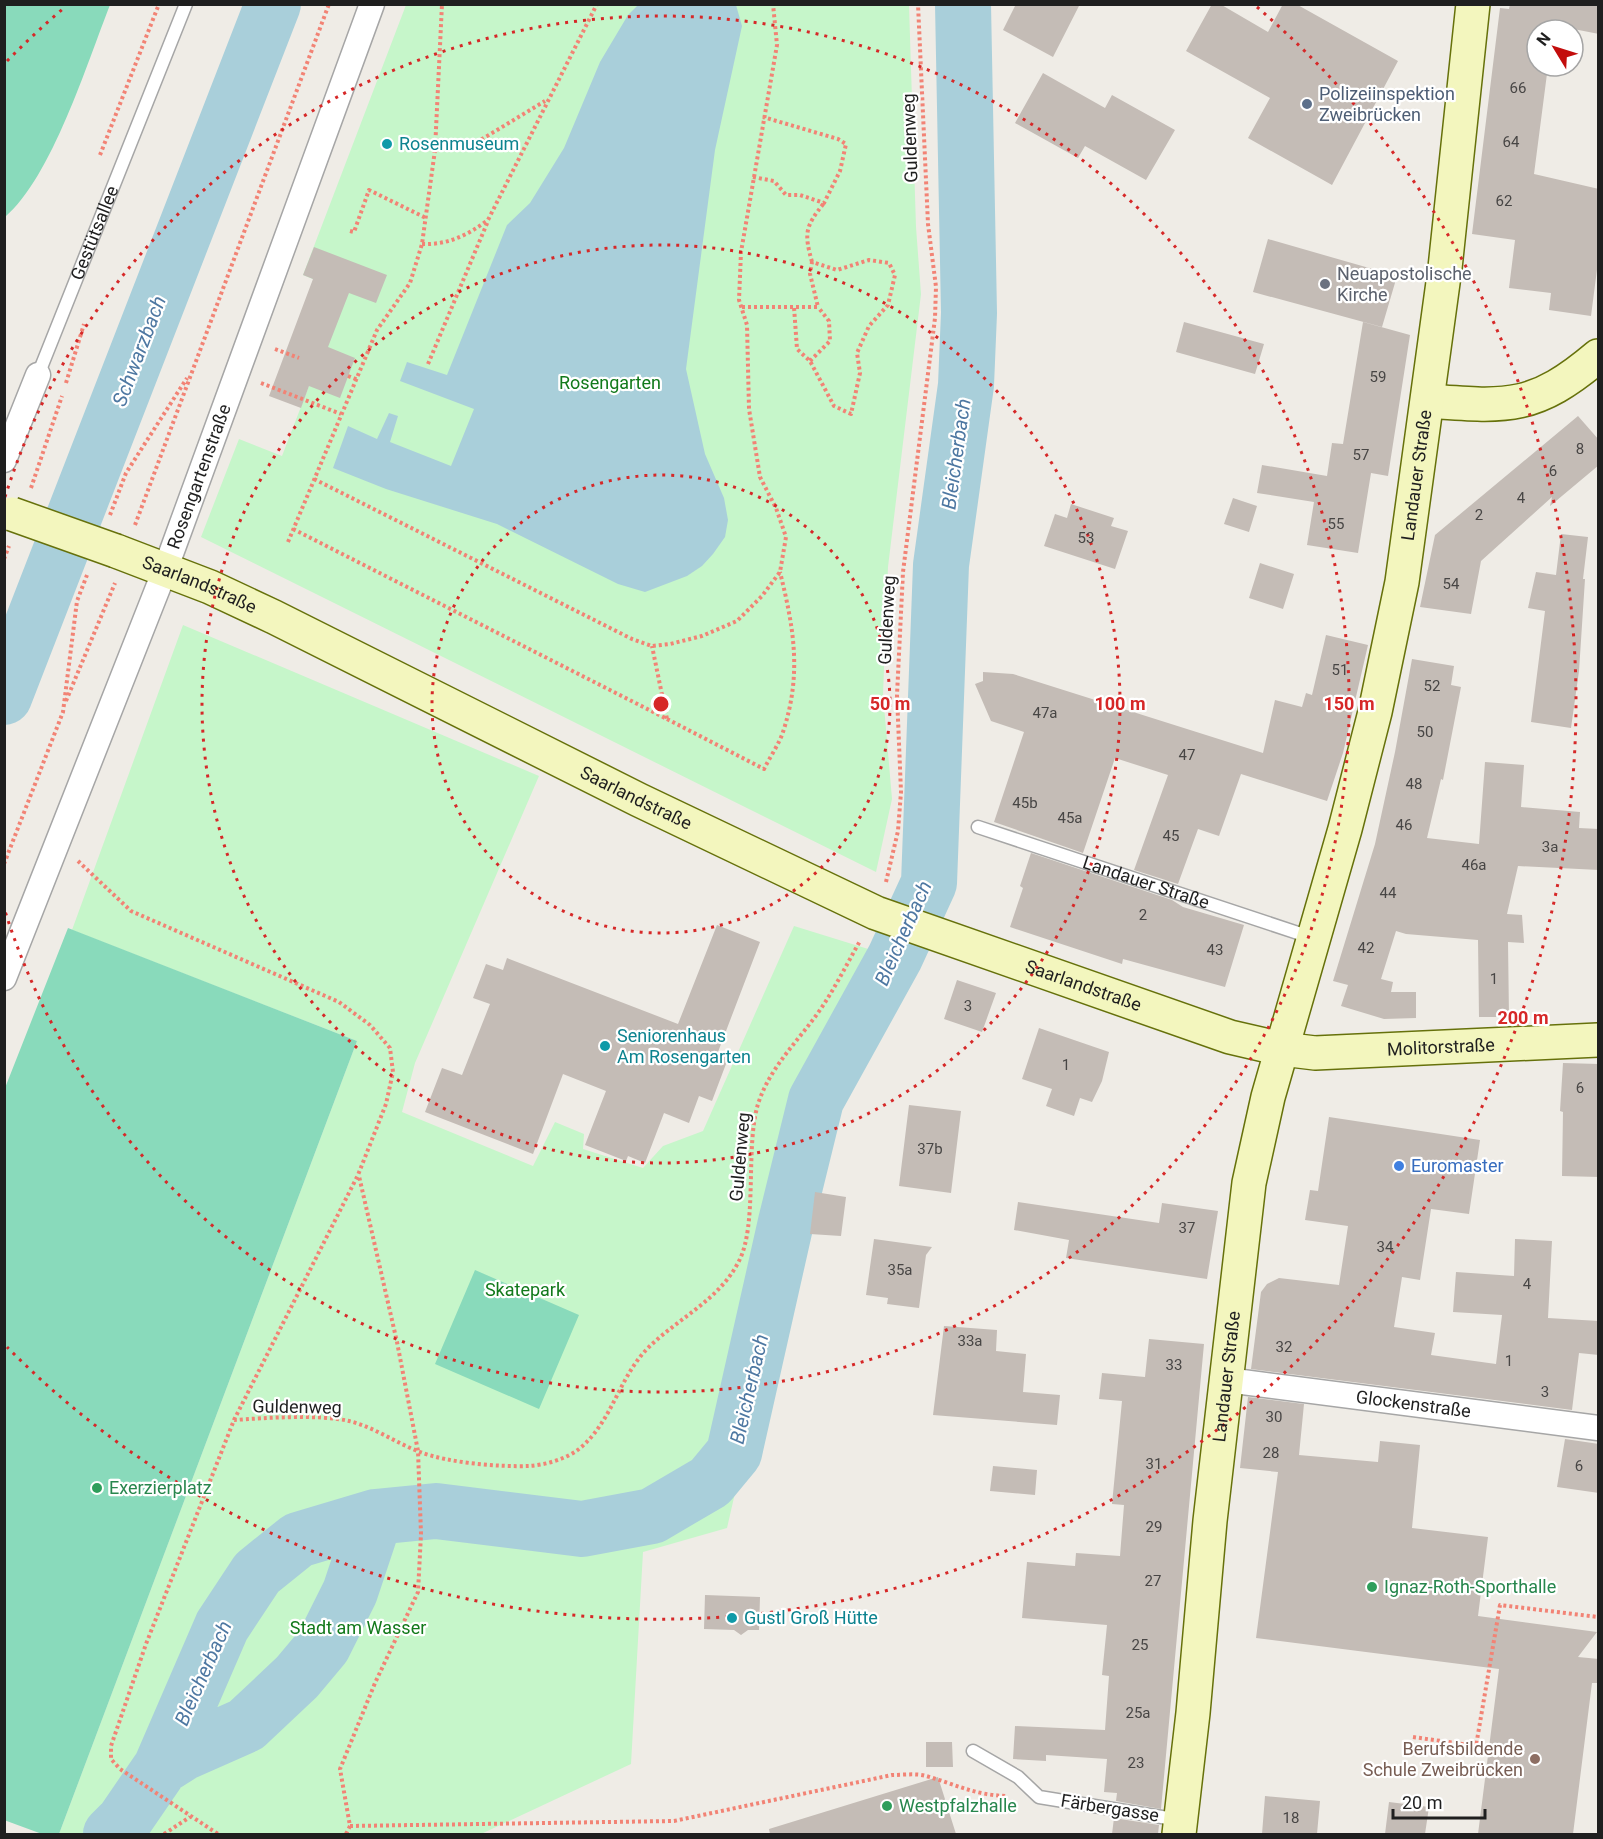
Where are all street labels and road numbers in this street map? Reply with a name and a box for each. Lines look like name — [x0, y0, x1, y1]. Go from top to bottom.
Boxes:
street label: Guldenweg — [897, 93, 922, 183]
street label: Gestütsallee — [66, 182, 122, 283]
street label: Rosengartenstraße — [163, 401, 235, 552]
street label: Landauer Straße — [1397, 408, 1435, 542]
street label: Saarlandstraße — [140, 551, 260, 617]
street label: Guldenweg — [874, 575, 899, 665]
street label: Saarlandstraße — [577, 761, 695, 834]
street label: Landauer Straße — [1080, 851, 1212, 913]
street label: Saarlandstraße — [1023, 955, 1144, 1015]
street label: Molitorstraße — [1387, 1034, 1495, 1060]
street label: Guldenweg — [725, 1112, 754, 1202]
street label: Landauer Straße — [1208, 1310, 1244, 1443]
street label: Glockenstraße — [1355, 1386, 1472, 1421]
street label: Guldenweg — [252, 1395, 342, 1418]
street label: Färbergasse — [1059, 1789, 1161, 1826]

